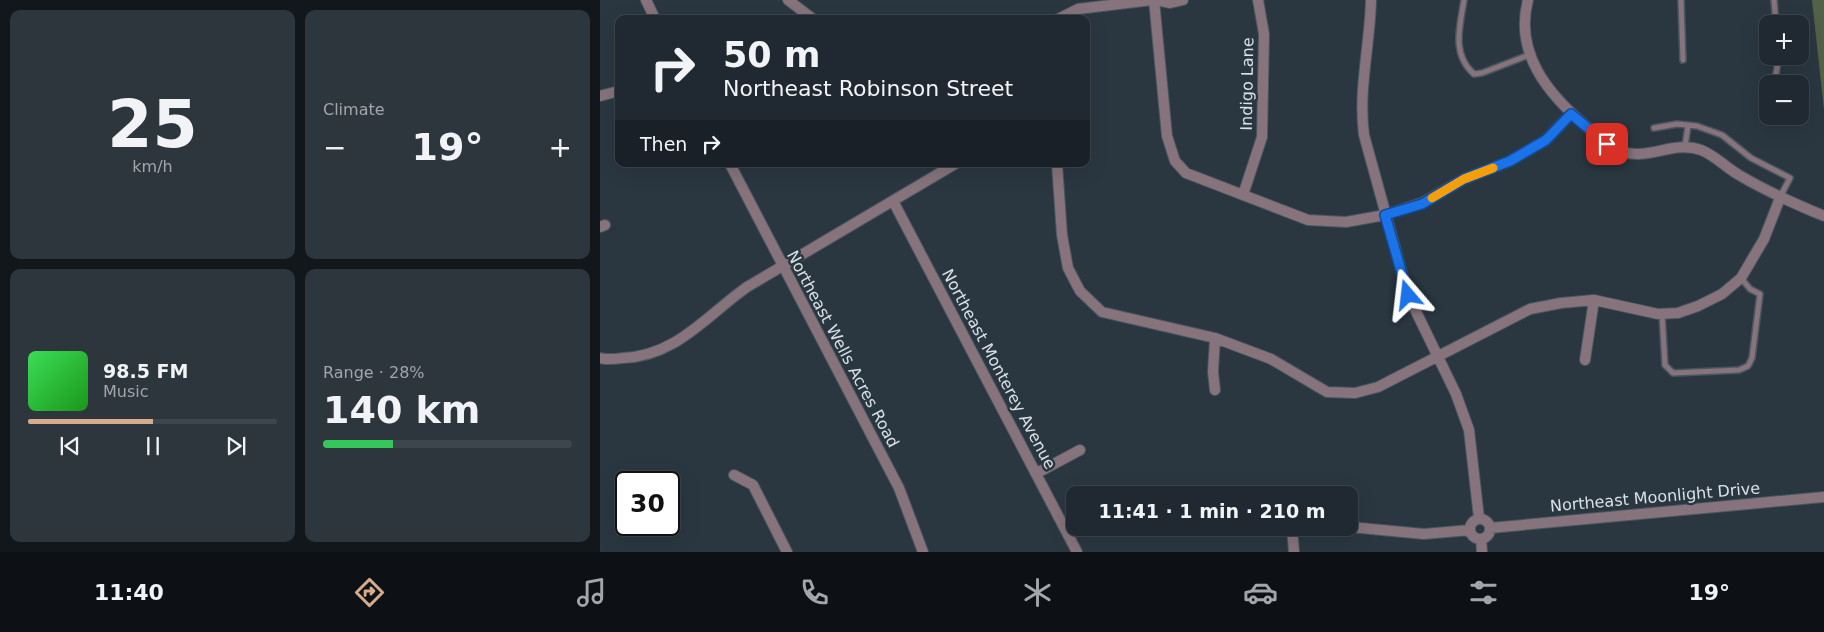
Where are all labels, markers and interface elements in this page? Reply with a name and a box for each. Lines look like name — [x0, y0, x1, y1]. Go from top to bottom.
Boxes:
map controls — [1759, 15, 1809, 125]
button: + — [1759, 15, 1809, 65]
icon: right — [640, 35, 705, 100]
text: 50 m — [723, 35, 820, 75]
street label: Indigo Lane — [1237, 37, 1257, 131]
button: − — [1759, 75, 1809, 125]
text: Northeast Robinson Street — [723, 76, 1013, 101]
text: 25 — [107, 87, 198, 162]
text: Climate — [323, 100, 385, 119]
pin — [1586, 123, 1628, 165]
text: 19° — [412, 125, 483, 169]
icon: right — [697, 130, 725, 158]
icon: arrive — [1593, 130, 1621, 158]
text: − — [323, 131, 346, 164]
text: + — [549, 131, 572, 164]
text: Then — [640, 133, 687, 155]
text: km/h — [132, 157, 173, 176]
street label: Northeast Wells Acres Road — [783, 247, 903, 451]
street label: Northeast Monterey Avenue — [938, 266, 1060, 472]
position arrow — [1381, 268, 1433, 320]
text: 98.5 FM — [103, 360, 188, 382]
text: Range · 28% — [323, 363, 425, 382]
text: Music — [103, 382, 149, 401]
text: 140 km — [323, 388, 480, 432]
icon: previous — [56, 432, 84, 460]
icon: pause — [139, 432, 167, 460]
icon: next — [222, 432, 250, 460]
speed limit sign: 30 — [615, 471, 680, 536]
street label: Northeast Moonlight Drive — [1549, 478, 1761, 516]
text: 11:41 · 1 min · 210 m — [1098, 500, 1326, 522]
icon: directions — [352, 575, 387, 610]
icon: music — [574, 575, 609, 610]
icon: phone — [797, 575, 832, 610]
icon: climate — [1020, 575, 1055, 610]
icon: car — [1243, 575, 1278, 610]
icon: filters — [1466, 575, 1501, 610]
text: 11:40 — [94, 580, 164, 605]
text: 19° — [1688, 580, 1730, 605]

